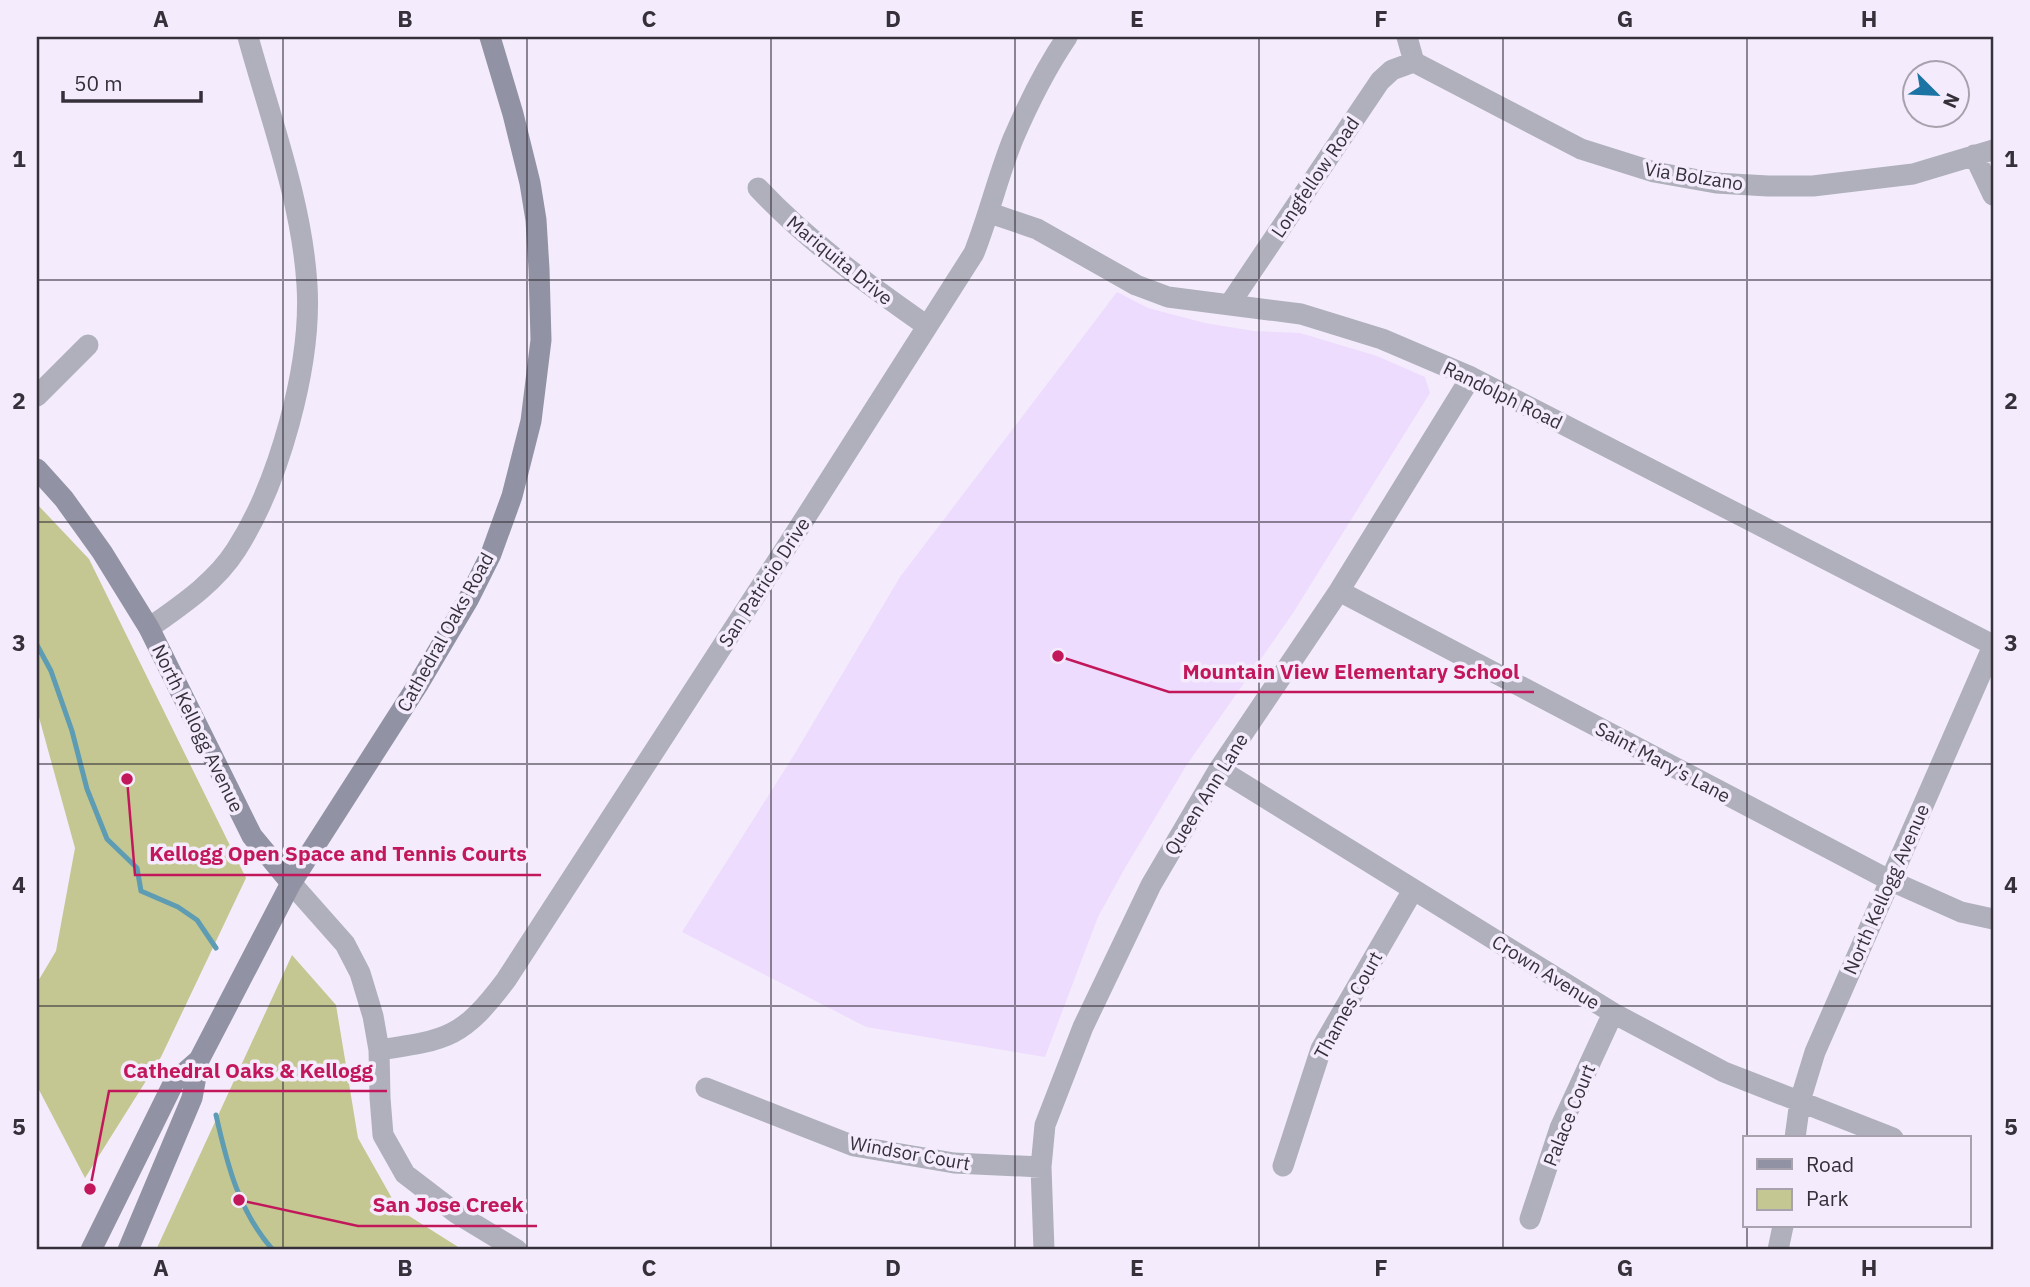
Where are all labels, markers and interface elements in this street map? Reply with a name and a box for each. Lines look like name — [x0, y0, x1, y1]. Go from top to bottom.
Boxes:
text: A — [153, 3, 169, 33]
text: B — [397, 3, 413, 33]
text: C — [642, 3, 657, 33]
text: D — [885, 3, 901, 33]
text: E — [1130, 3, 1144, 33]
text: F — [1374, 3, 1388, 33]
text: G — [1617, 3, 1633, 33]
text: H — [1861, 3, 1877, 33]
scale bar — [63, 60, 201, 104]
north arrow — [1900, 60, 1970, 130]
text: 50 m — [74, 69, 123, 97]
text: N — [1938, 90, 1965, 112]
street label: Longfellow Road — [1266, 112, 1364, 242]
text: 1 — [12, 143, 26, 173]
text: 1 — [2004, 143, 2018, 173]
street label: Via Bolzano — [1643, 156, 1745, 196]
street label: Mariquita Drive — [782, 210, 898, 310]
street label: Randolph Road — [1439, 356, 1567, 434]
text: 2 — [12, 385, 26, 415]
text: 2 — [2004, 385, 2018, 415]
street label: San Patricio Drive — [713, 513, 815, 651]
street label: Cathedral Oaks Road — [391, 548, 499, 716]
text: 3 — [12, 627, 26, 657]
text: 3 — [2004, 627, 2018, 657]
street label: North Kellogg Avenue — [147, 640, 249, 816]
callout: Mountain View Elementary School — [1169, 650, 1534, 692]
text: Mountain View Elementary School — [1183, 657, 1519, 685]
street label: Saint Mary's Lane — [1591, 716, 1735, 808]
street label: Queen Ann Lane — [1159, 728, 1253, 860]
street label: North Kellogg Avenue — [1838, 800, 1934, 978]
callout: Kellogg Open Space and Tennis Courts — [135, 833, 541, 875]
text: Kellogg Open Space and Tennis Courts — [149, 839, 527, 867]
text: 4 — [12, 869, 26, 899]
text: 4 — [2004, 869, 2018, 899]
street label: Crown Avenue — [1488, 929, 1604, 1015]
street label: Thames Court — [1309, 947, 1387, 1063]
callout: Cathedral Oaks & Kellogg — [109, 1049, 387, 1091]
text: Cathedral Oaks & Kellogg — [123, 1056, 373, 1084]
street label: Palace Court — [1538, 1060, 1600, 1170]
text: 5 — [12, 1111, 26, 1141]
text: 5 — [2004, 1111, 2018, 1141]
street label: Windsor Court — [848, 1131, 972, 1175]
legend — [1743, 1136, 1970, 1228]
text: Road — [1806, 1150, 1854, 1178]
callout: San Jose Creek — [358, 1184, 537, 1226]
text: Park — [1806, 1184, 1849, 1212]
text: San Jose Creek — [372, 1190, 524, 1218]
text: A — [153, 1252, 169, 1282]
text: B — [397, 1252, 413, 1282]
text: C — [642, 1252, 657, 1282]
text: D — [885, 1252, 901, 1282]
text: E — [1130, 1252, 1144, 1282]
text: F — [1374, 1252, 1388, 1282]
text: G — [1617, 1252, 1633, 1282]
text: H — [1861, 1252, 1877, 1282]

